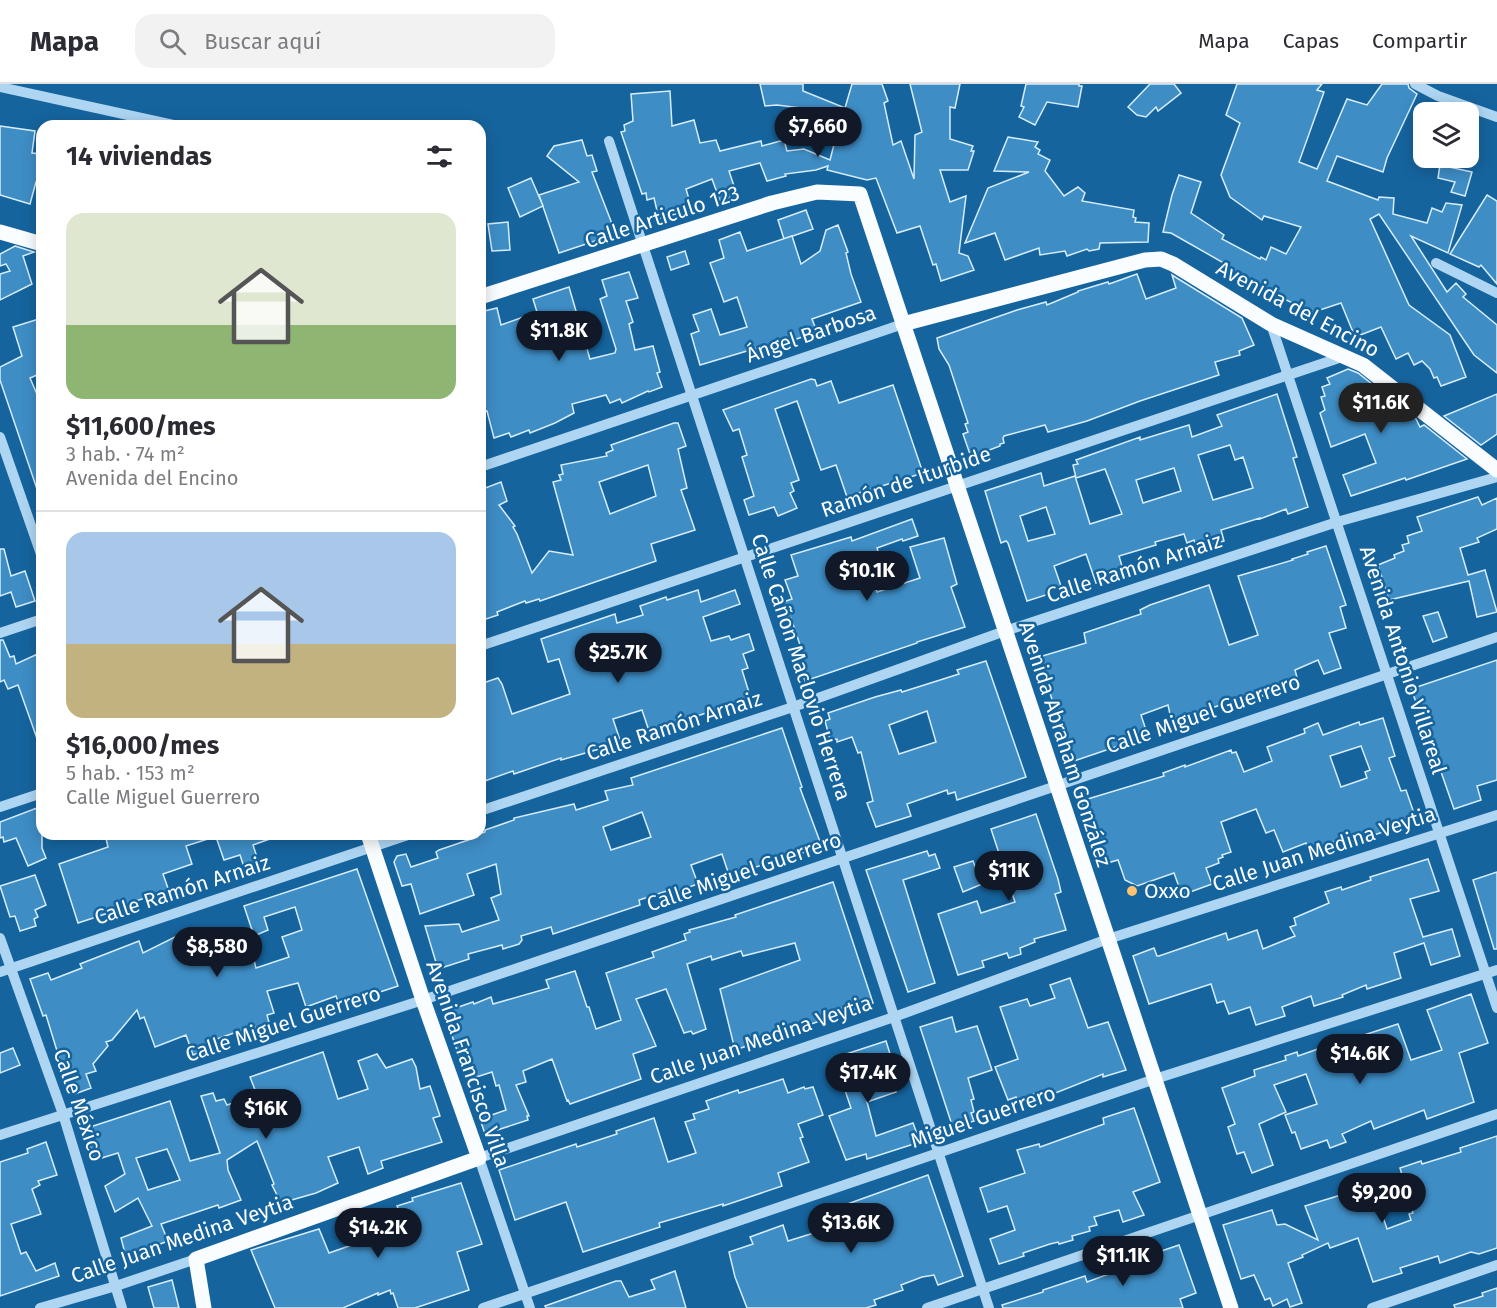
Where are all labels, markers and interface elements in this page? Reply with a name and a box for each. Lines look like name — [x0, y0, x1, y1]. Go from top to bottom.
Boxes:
search box — [135, 14, 555, 68]
text: Mapa — [30, 25, 99, 58]
icon: search — [156, 25, 189, 58]
text: Buscar aquí — [204, 28, 321, 55]
text: Mapa — [1198, 28, 1250, 54]
text: Capas — [1283, 28, 1339, 54]
text: Compartir — [1372, 28, 1467, 54]
map controls — [1413, 102, 1479, 168]
button: layers — [1413, 102, 1479, 168]
pin: $7,660 — [769, 107, 867, 158]
text: $7,660 — [789, 114, 847, 138]
icon: filters — [423, 140, 456, 173]
text: 14 viviendas — [66, 141, 212, 172]
street label: Calle Articulo 123 — [581, 180, 743, 254]
icon: home — [207, 252, 315, 360]
street label: Avenida del Encino — [1212, 255, 1384, 363]
street label: Ángel Barbosa — [742, 300, 880, 368]
pin: $11.8K — [510, 311, 608, 362]
text: $11.8K — [530, 318, 588, 342]
pin: $11.6K — [1332, 383, 1430, 434]
text: $11.6K — [1353, 390, 1410, 414]
text: $11,600/mes — [66, 411, 216, 442]
street label: Ramón de Iturbide — [818, 441, 994, 523]
text: 3 hab. · 74 m² — [66, 442, 185, 466]
text: Avenida del Encino — [66, 466, 238, 490]
street label: Calle Ramón Arnaiz — [1043, 527, 1225, 609]
street label: Calle Cañon Maclovio Herrera — [746, 530, 856, 804]
street label: Avenida Antonio Villareal — [1354, 542, 1452, 778]
pin: $10.1K — [818, 551, 916, 602]
text: $10.1K — [839, 558, 895, 582]
icon: home — [207, 571, 315, 679]
street label: Avenida Abraham González — [1013, 618, 1117, 870]
pin: $25.7K — [569, 633, 667, 684]
text: $25.7K — [589, 640, 647, 664]
street label: Calle Miguel Guerrero — [1102, 668, 1304, 760]
street label: Calle Ramón Arnaiz — [583, 685, 765, 767]
text: $16,000/mes — [66, 730, 219, 761]
text: 5 hab. · 153 m² — [66, 761, 195, 785]
text: Calle Miguel Guerrero — [66, 785, 260, 809]
street label: Calle Juan Medina Veytia — [1209, 801, 1439, 897]
street label: Calle Miguel Guerrero — [643, 826, 845, 918]
street label: Calle Ramón Arnaiz — [91, 849, 273, 931]
pin: $11K — [973, 851, 1045, 902]
text: $11K — [988, 858, 1030, 882]
place label: Oxxo — [1144, 878, 1191, 904]
marker: Oxxo — [1125, 884, 1139, 898]
pin: $8,580 — [168, 927, 266, 978]
text: $8,580 — [186, 934, 248, 958]
street label: Avenida Francisco Villa — [420, 957, 516, 1171]
street label: Calle Miguel Guerrero — [182, 980, 384, 1068]
street label: Calle Juan Medina Veytia — [647, 990, 875, 1090]
pin: $14.6K — [1311, 1034, 1409, 1085]
text: $14.6K — [1330, 1041, 1390, 1065]
street label: Calle México — [48, 1045, 110, 1165]
pin: $17.4K — [819, 1053, 917, 1104]
text: $17.4K — [839, 1060, 897, 1084]
street label: Miguel Guerrero — [907, 1080, 1059, 1154]
pin: $16K — [230, 1089, 302, 1140]
text: $16K — [244, 1096, 288, 1120]
pin: $9,200 — [1333, 1173, 1431, 1224]
text: $9,200 — [1352, 1180, 1412, 1204]
street label: Calle Juan Medina Veytia — [68, 1189, 296, 1289]
pin: $13.6K — [802, 1203, 900, 1254]
pin: $14.2K — [329, 1208, 427, 1259]
text: $13.6K — [822, 1210, 880, 1234]
text: $14.2K — [349, 1215, 407, 1239]
pin: $11.1K — [1074, 1236, 1172, 1287]
text: $11.1K — [1096, 1243, 1150, 1267]

